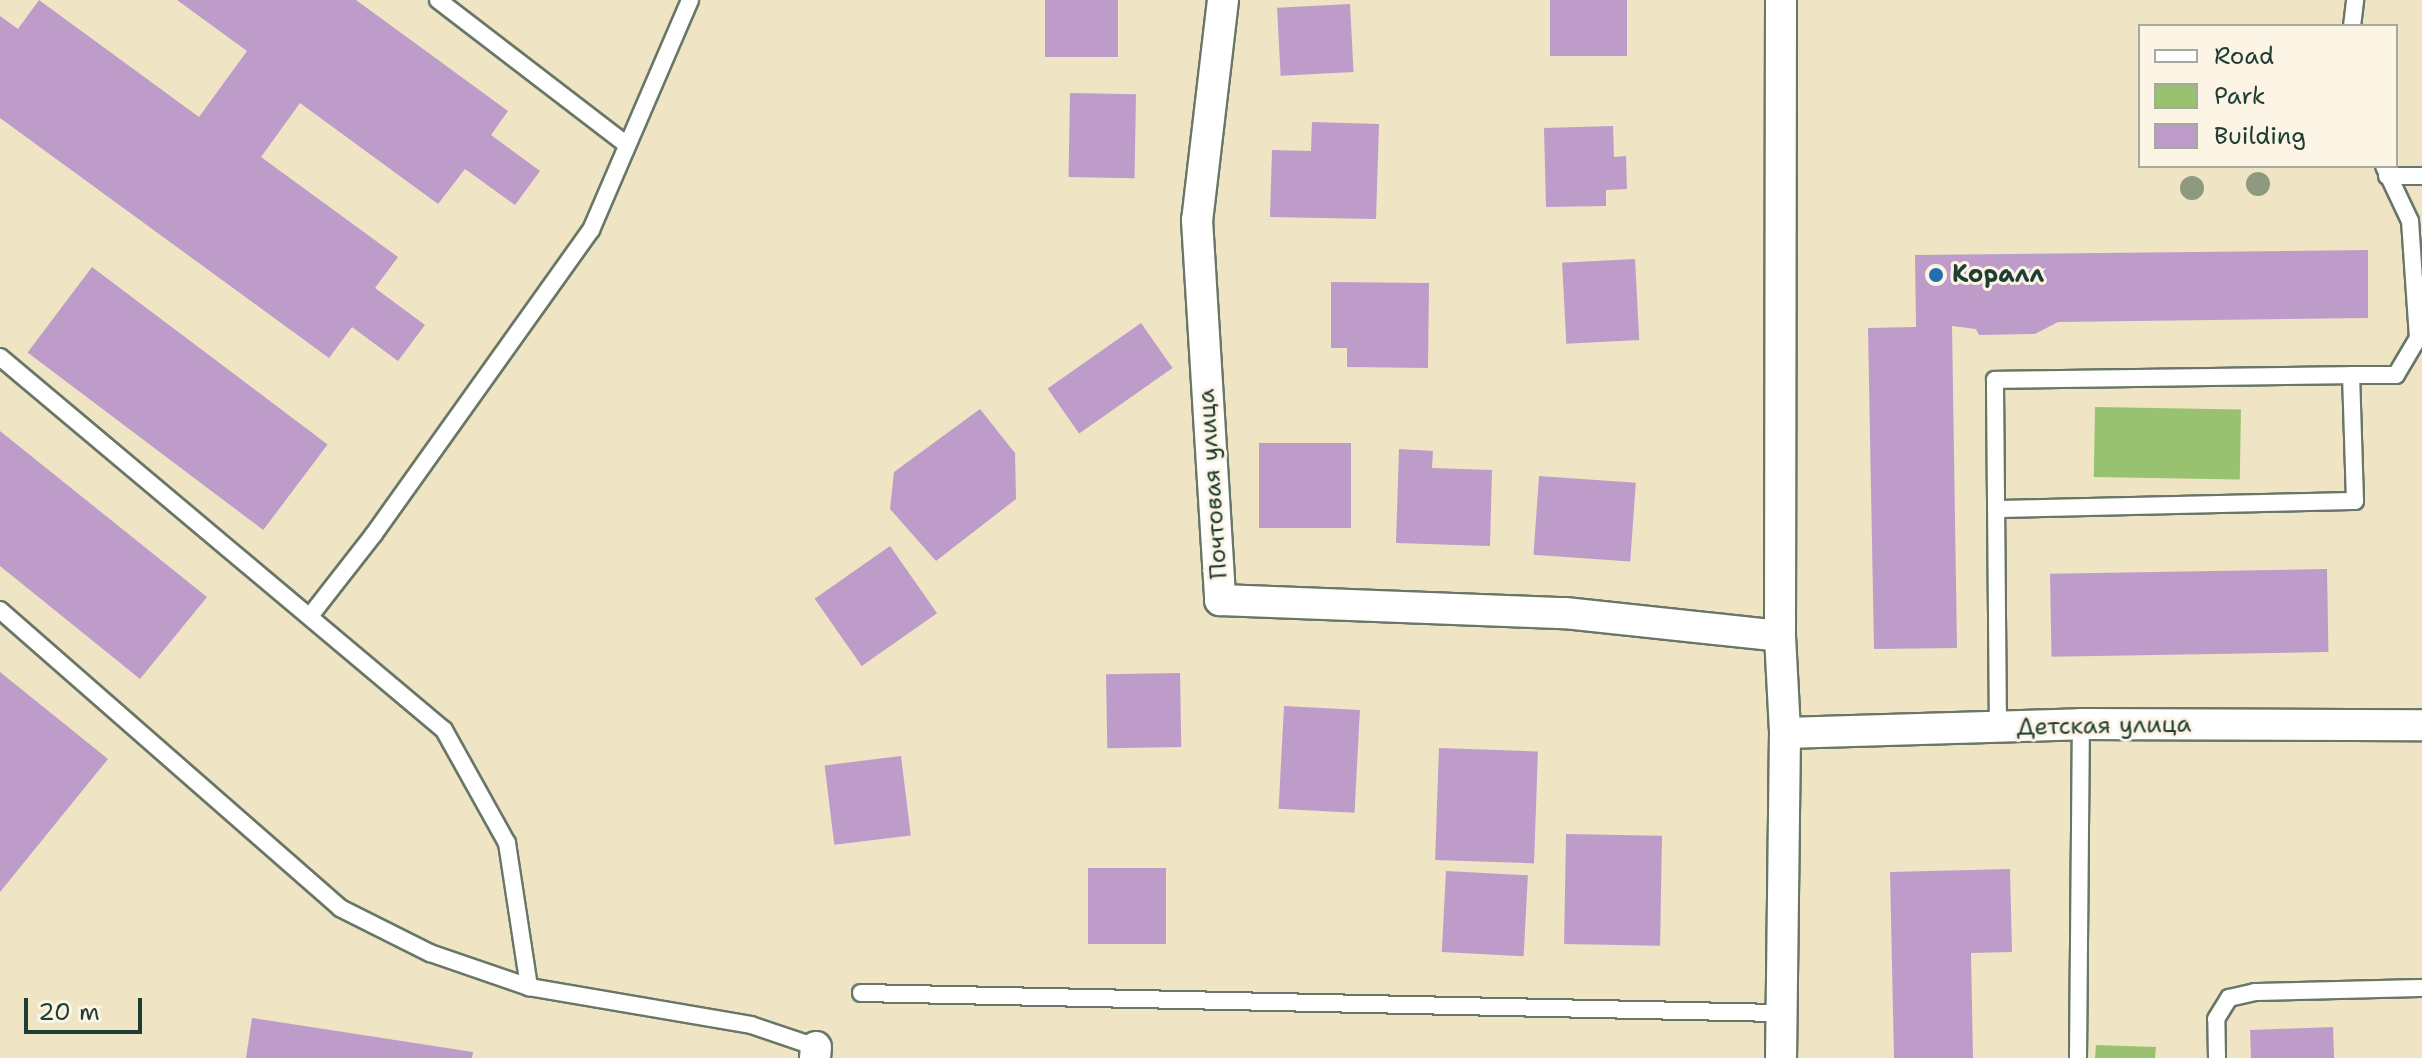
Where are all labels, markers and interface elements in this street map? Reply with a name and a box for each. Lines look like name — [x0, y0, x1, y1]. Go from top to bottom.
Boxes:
legend — [2138, 24, 2398, 168]
text: Road — [2214, 40, 2274, 72]
text: Park — [2214, 80, 2266, 112]
text: Building — [2214, 120, 2306, 152]
place label: Коралл — [1952, 261, 2044, 289]
marker: Коралл — [1927, 266, 1945, 284]
street label: Почтовая улица — [1192, 388, 1234, 580]
street label: Детская улица — [2016, 710, 2192, 742]
scale bar — [28, 982, 146, 1032]
text: 20 m — [38, 996, 100, 1028]

